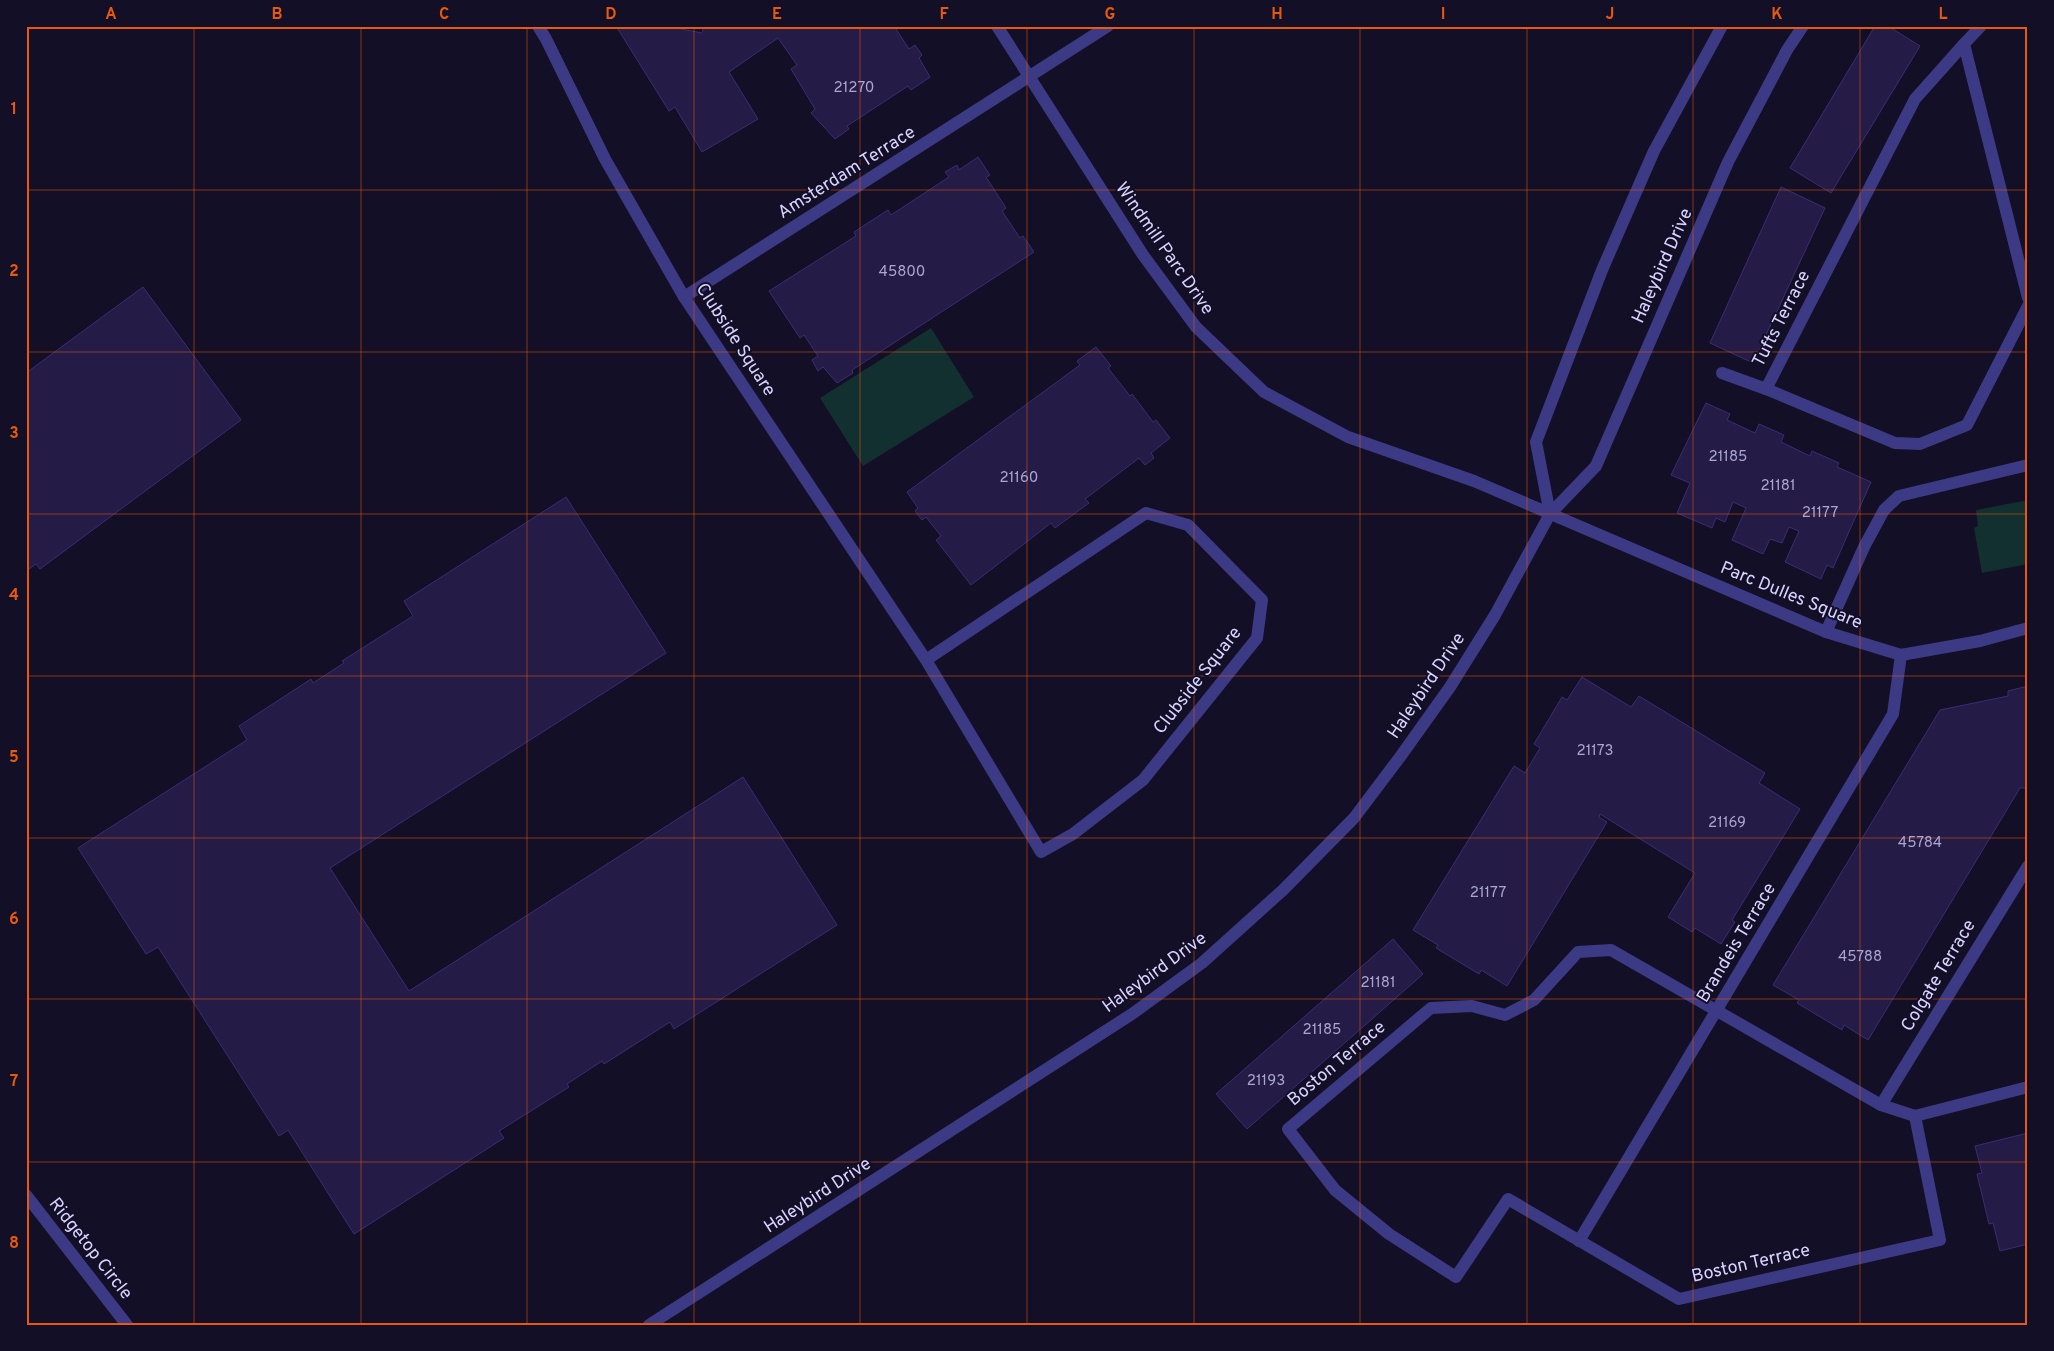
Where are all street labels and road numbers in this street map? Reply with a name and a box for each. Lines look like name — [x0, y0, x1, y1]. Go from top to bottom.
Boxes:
street label: Amsterdam Terrace — [774, 121, 920, 225]
street label: Windmill Parc Drive — [1110, 178, 1218, 320]
street label: Haleybird Drive — [1627, 205, 1699, 327]
street label: Tufts Terrace — [1748, 267, 1816, 371]
street label: Clubside Square — [690, 279, 780, 401]
street label: Parc Dulles Square — [1717, 557, 1865, 635]
street label: Clubside Square — [1149, 623, 1247, 739]
street label: Haleybird Drive — [1383, 628, 1471, 744]
street label: Brandeis Terrace — [1692, 879, 1782, 1007]
street label: Colgate Terrace — [1897, 916, 1981, 1036]
street label: Haleybird Drive — [1098, 927, 1212, 1019]
street label: Boston Terrace — [1283, 1016, 1391, 1112]
street label: Haleybird Drive — [760, 1153, 876, 1239]
street label: Ridgetop Circle — [43, 1193, 137, 1305]
street label: Boston Terrace — [1689, 1239, 1813, 1289]

